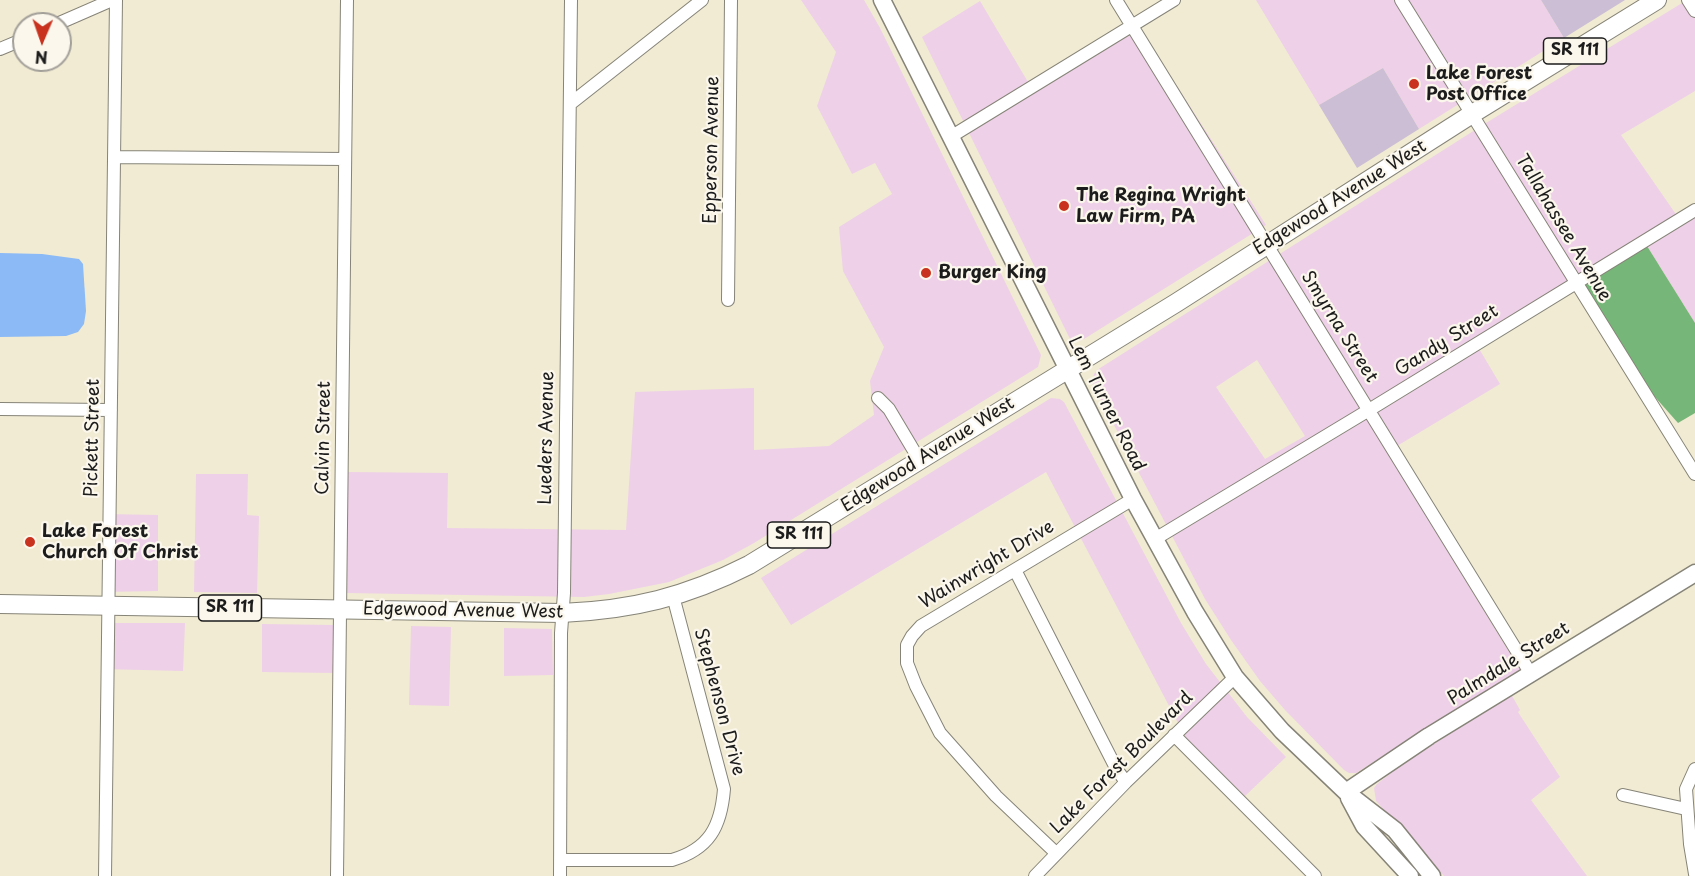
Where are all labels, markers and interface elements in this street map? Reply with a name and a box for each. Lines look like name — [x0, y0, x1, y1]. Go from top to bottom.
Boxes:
north arrow — [12, 12, 72, 72]
road number: SR 111 — [1544, 38, 1606, 64]
text: N — [35, 46, 48, 70]
place label: Lake Forest Post Office — [1426, 63, 1532, 106]
street label: Epperson Avenue — [700, 76, 724, 224]
marker: Lake Forest Post Office — [1407, 77, 1421, 91]
street label: Edgewood Avenue West — [1249, 136, 1431, 260]
street label: Tallahassee Avenue — [1511, 151, 1615, 305]
place label: The Regina Wright Law Firm, PA — [1076, 185, 1246, 228]
marker: The Regina Wright Law Firm, PA — [1057, 199, 1071, 213]
place label: Burger King — [938, 262, 1046, 284]
marker: Burger King — [919, 266, 933, 280]
street label: Smyrna Street — [1296, 267, 1382, 387]
street label: Gandy Street — [1392, 301, 1502, 381]
street label: Lem Turner Road — [1063, 333, 1149, 475]
street label: Lueders Avenue — [535, 371, 559, 505]
street label: Pickett Street — [81, 379, 105, 497]
street label: Calvin Street — [312, 381, 336, 495]
street label: Edgewood Avenue West — [837, 393, 1019, 517]
street label: Wainwright Drive — [916, 516, 1058, 614]
place label: Lake Forest Church Of Christ — [42, 521, 198, 564]
road number: SR 111 — [768, 522, 830, 548]
marker: Lake Forest Church Of Christ — [23, 535, 37, 549]
road number: SR 111 — [198, 595, 262, 621]
street label: Edgewood Avenue West — [363, 598, 563, 624]
street label: Palmdale Street — [1444, 618, 1574, 710]
street label: Stephenson Drive — [689, 626, 749, 778]
street label: Lake Forest Boulevard — [1046, 687, 1198, 839]

